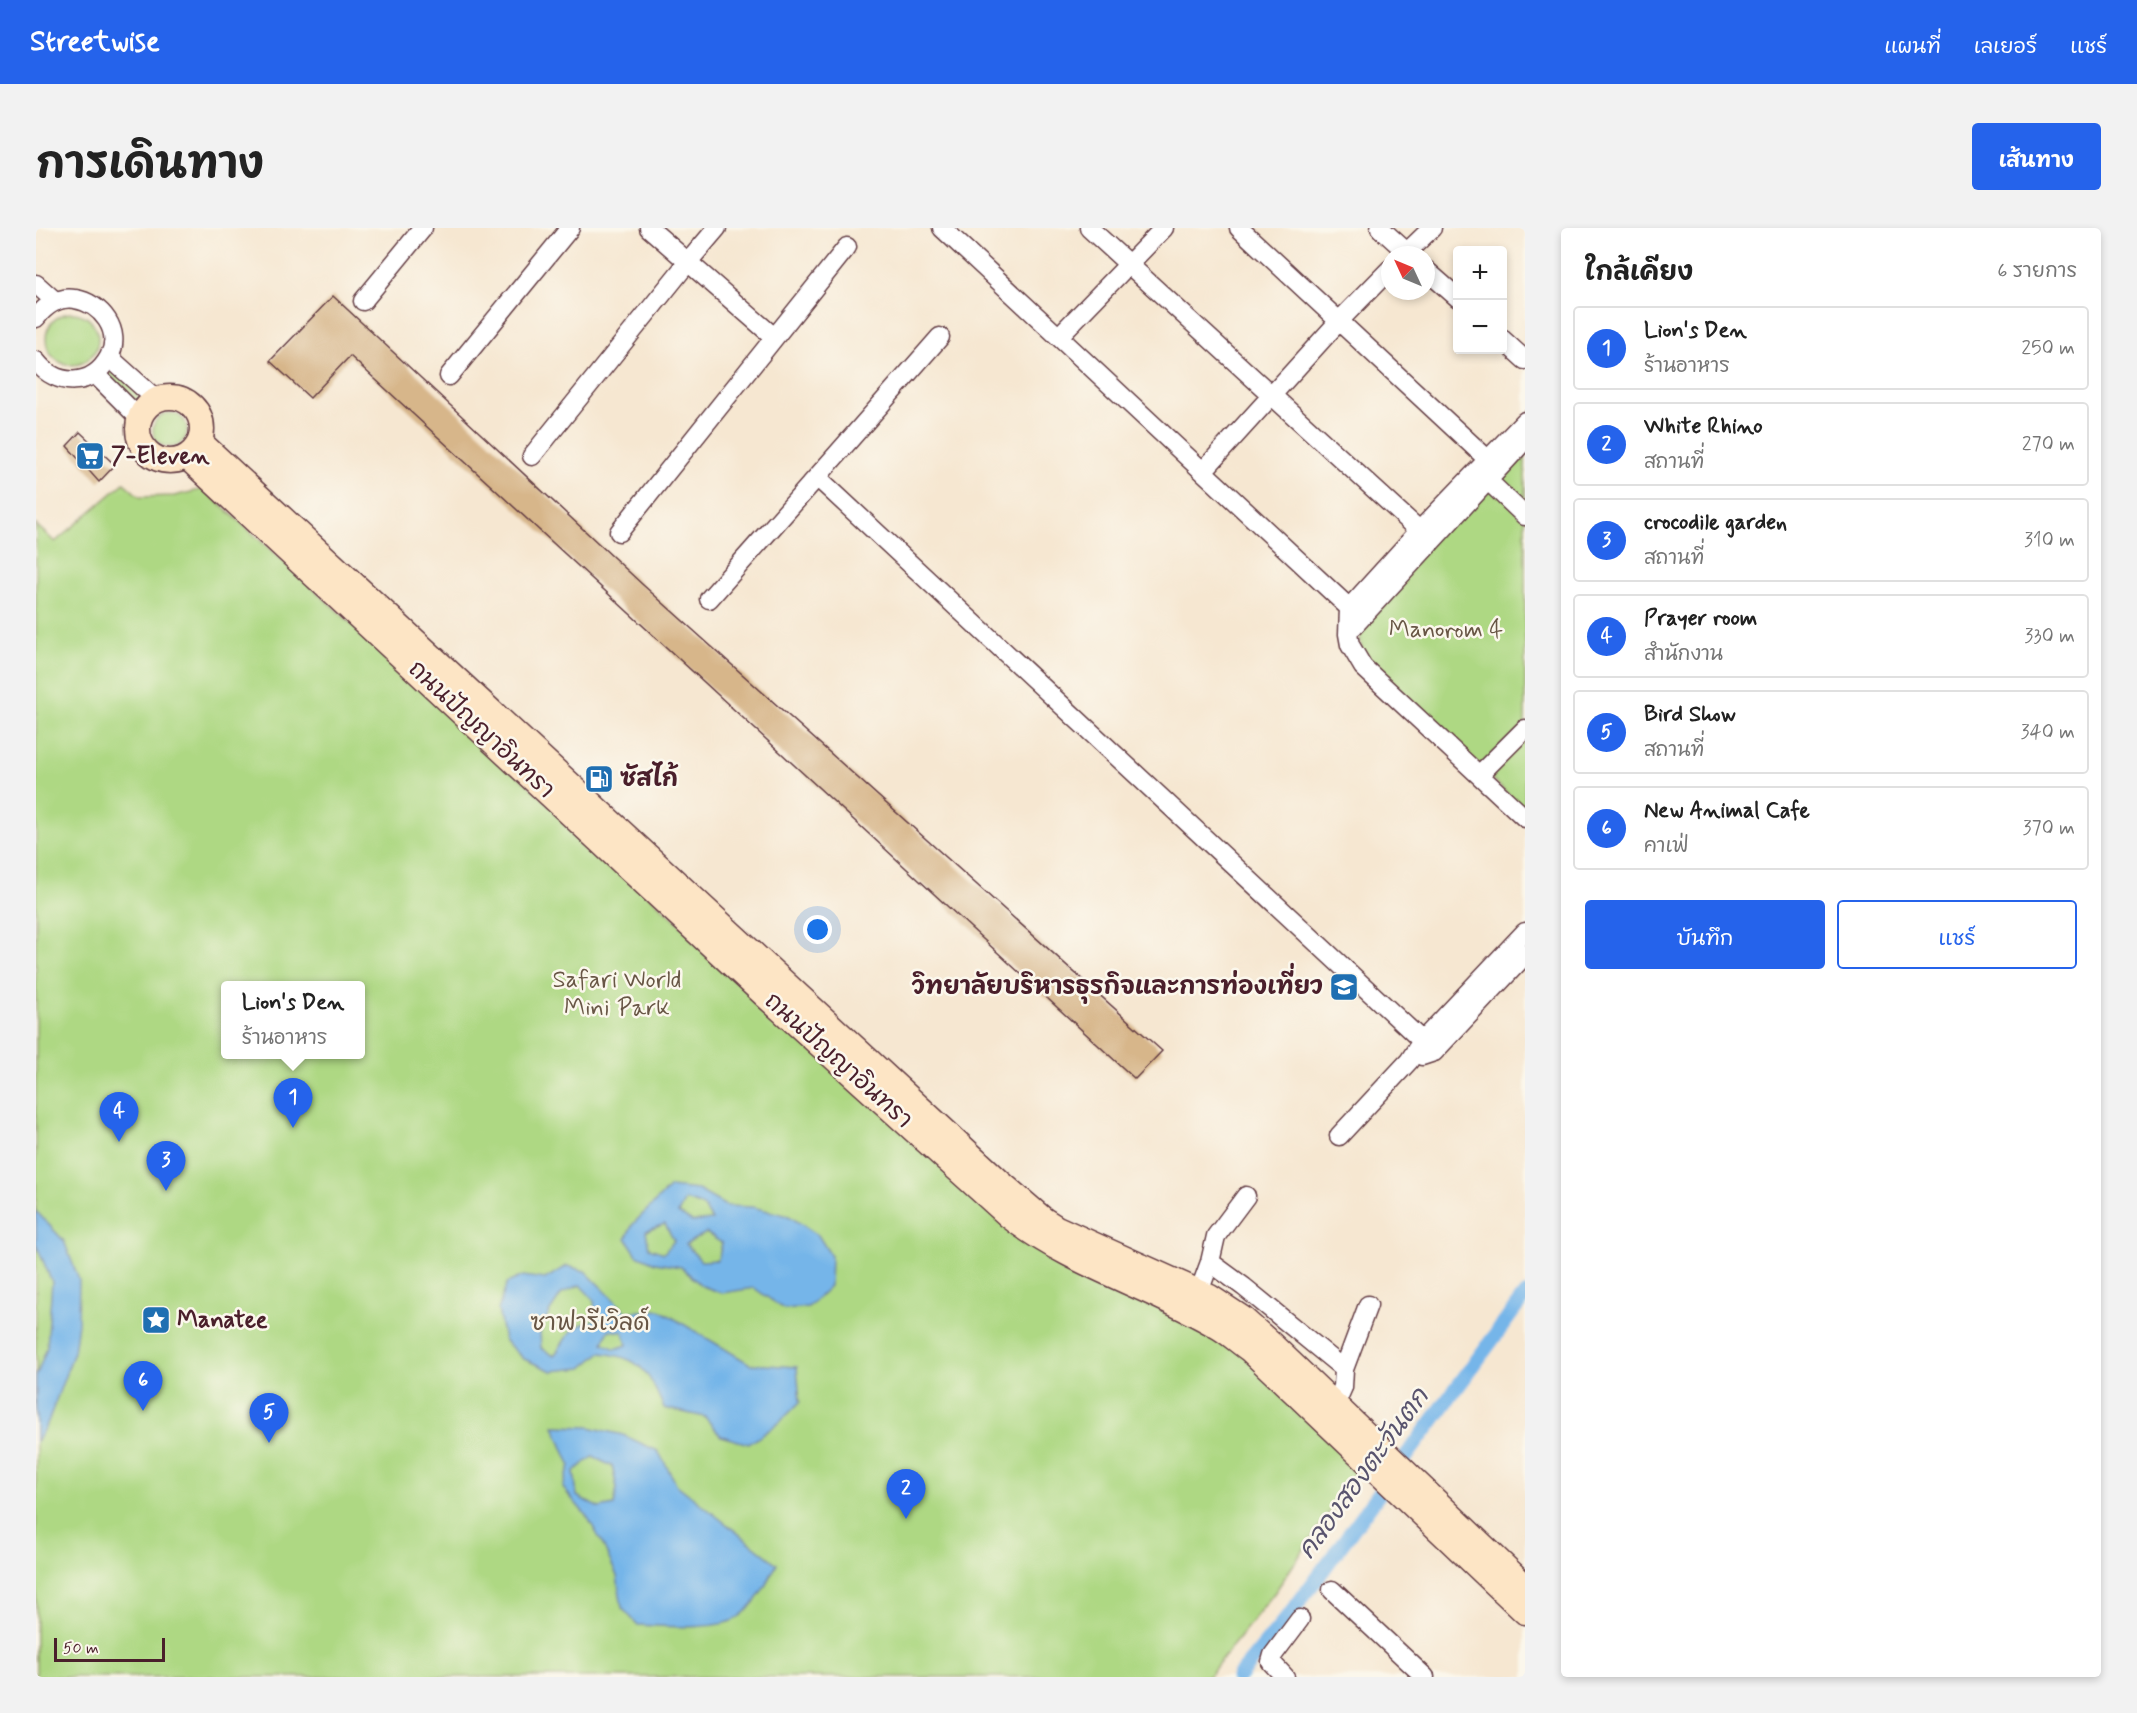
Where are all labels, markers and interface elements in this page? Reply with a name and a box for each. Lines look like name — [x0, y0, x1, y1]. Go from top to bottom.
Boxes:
text: Streetwise — [30, 24, 160, 61]
text: แผนที่ — [1884, 33, 1941, 61]
text: เลเยอร์ — [1974, 33, 2037, 61]
text: แชร์ — [2070, 33, 2107, 61]
button: เส้นทาง — [1972, 123, 2101, 190]
text: การเดินทาง — [36, 138, 264, 193]
north arrow — [1381, 246, 1435, 300]
map controls — [1453, 246, 1507, 354]
button: + — [1453, 246, 1507, 300]
text: ใกล้เคียง — [1585, 256, 1693, 290]
text: 6 รายการ — [1997, 258, 2077, 285]
button: − — [1453, 300, 1507, 354]
text: Lion's Den — [1644, 317, 1747, 345]
text: 1 — [1602, 335, 1611, 362]
text: 250 m — [2021, 335, 2075, 362]
text: ร้านอาหาร — [1644, 353, 1730, 380]
text: White Rhino — [1644, 413, 1763, 441]
text: 2 — [1602, 431, 1611, 458]
text: 270 m — [2022, 431, 2075, 458]
supermarket icon: 7-Eleven — [74, 440, 106, 472]
place label: 7-Eleven — [111, 441, 210, 472]
text: สถานที่ — [1644, 449, 1704, 476]
text: crocodile garden — [1644, 509, 1787, 537]
text: 3 — [1602, 527, 1611, 554]
text: 310 m — [2024, 527, 2075, 554]
text: สถานที่ — [1644, 545, 1704, 572]
text: Prayer room — [1644, 605, 1757, 633]
park label: Manorom 4 — [1389, 615, 1503, 646]
text: 4 — [1601, 623, 1612, 650]
text: 330 m — [2024, 623, 2075, 650]
text: สำนักงาน — [1644, 641, 1723, 668]
street label: ถนนปัญญาอินทรา — [401, 654, 561, 806]
text: Bird Show — [1644, 701, 1736, 729]
text: 5 — [1601, 719, 1613, 746]
text: 340 m — [2020, 719, 2075, 746]
text: สถานที่ — [1644, 737, 1704, 764]
place label: ซัสไก้ — [620, 761, 679, 795]
fuel station icon: ซัสไก้ — [583, 763, 615, 795]
text: New Animal Cafe — [1644, 797, 1810, 825]
text: 6 — [1601, 815, 1612, 842]
text: 370 m — [2023, 815, 2075, 842]
text: คาเฟ่ — [1644, 833, 1689, 860]
button: บันทึก — [1585, 900, 1825, 969]
button: แชร์ — [1837, 900, 2077, 969]
your location — [803, 915, 832, 944]
place label: วิทยาลัยบริหารธุรกิจและการท่องเที่ยว — [912, 962, 1323, 1004]
park label: Safari World Mini Park — [553, 965, 681, 1024]
school or university icon: วิทยาลัยบริหารธุรกิจและการท่องเที่ยว — [1328, 971, 1360, 1003]
popup — [221, 981, 365, 1059]
street label: ถนนปัญญาอินทรา — [757, 986, 919, 1136]
text: Lion's Den — [242, 989, 344, 1017]
text: ร้านอาหาร — [242, 1025, 328, 1052]
pin: 1 — [274, 1078, 312, 1128]
pin: 4 — [100, 1092, 139, 1142]
pin: 3 — [146, 1142, 186, 1191]
place icon: Manatee — [140, 1304, 172, 1336]
place label: Manatee — [177, 1305, 268, 1336]
park label: ซาฟารีเวิลด์ — [530, 1306, 650, 1339]
pin: 6 — [124, 1362, 162, 1411]
water label: คลองสองตะวันตก — [1291, 1381, 1438, 1566]
pin: 5 — [250, 1394, 288, 1443]
pin: 2 — [886, 1470, 926, 1519]
scale bar — [54, 1635, 165, 1662]
text: 50 m — [63, 1638, 99, 1659]

